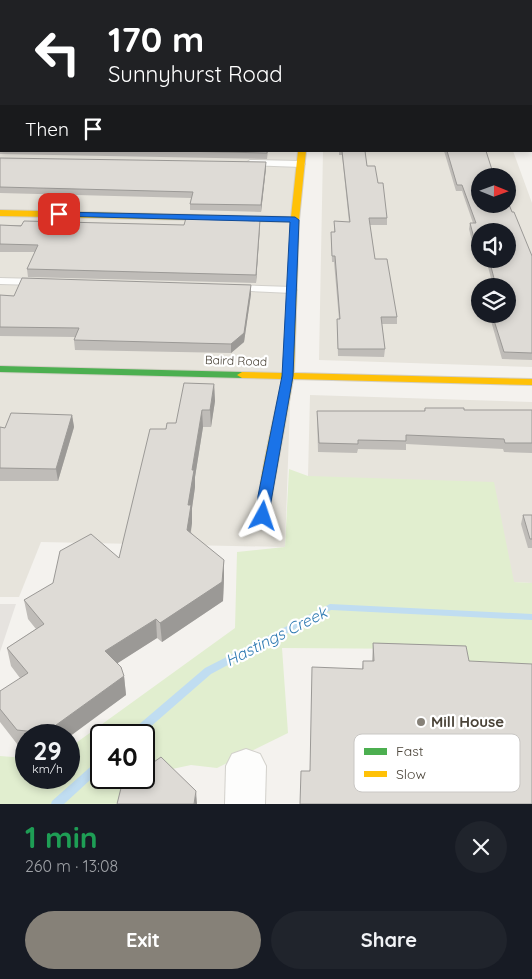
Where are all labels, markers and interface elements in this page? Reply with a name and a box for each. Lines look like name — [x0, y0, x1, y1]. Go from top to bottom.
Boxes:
text: 170 m — [108, 17, 204, 61]
icon: left — [25, 20, 90, 85]
text: Sunnyhurst Road — [108, 60, 283, 88]
icon: arrive — [79, 115, 107, 143]
text: Then — [25, 117, 69, 141]
north arrow — [471, 168, 516, 212]
map controls — [471, 168, 516, 323]
pin — [38, 193, 80, 235]
icon: arrive — [45, 200, 73, 228]
button: sound — [471, 223, 516, 268]
button: layers — [471, 278, 516, 323]
street label: Baird Road — [205, 352, 267, 369]
position arrow — [236, 489, 288, 541]
water label: Hastings Creek — [222, 601, 331, 670]
place label: Mill House — [431, 712, 504, 731]
marker: Mill House — [415, 716, 427, 728]
speed limit sign: 40 — [90, 724, 155, 789]
legend — [354, 734, 520, 792]
text: 29 — [33, 735, 62, 766]
text: Fast — [396, 742, 424, 760]
text: km/h — [32, 761, 63, 776]
text: Slow — [396, 765, 426, 783]
text: 1 min — [25, 818, 98, 856]
button: close — [455, 821, 507, 873]
text: 260 m · 13:08 — [25, 856, 118, 876]
button: Exit — [25, 911, 261, 969]
button: Share — [271, 911, 507, 969]

